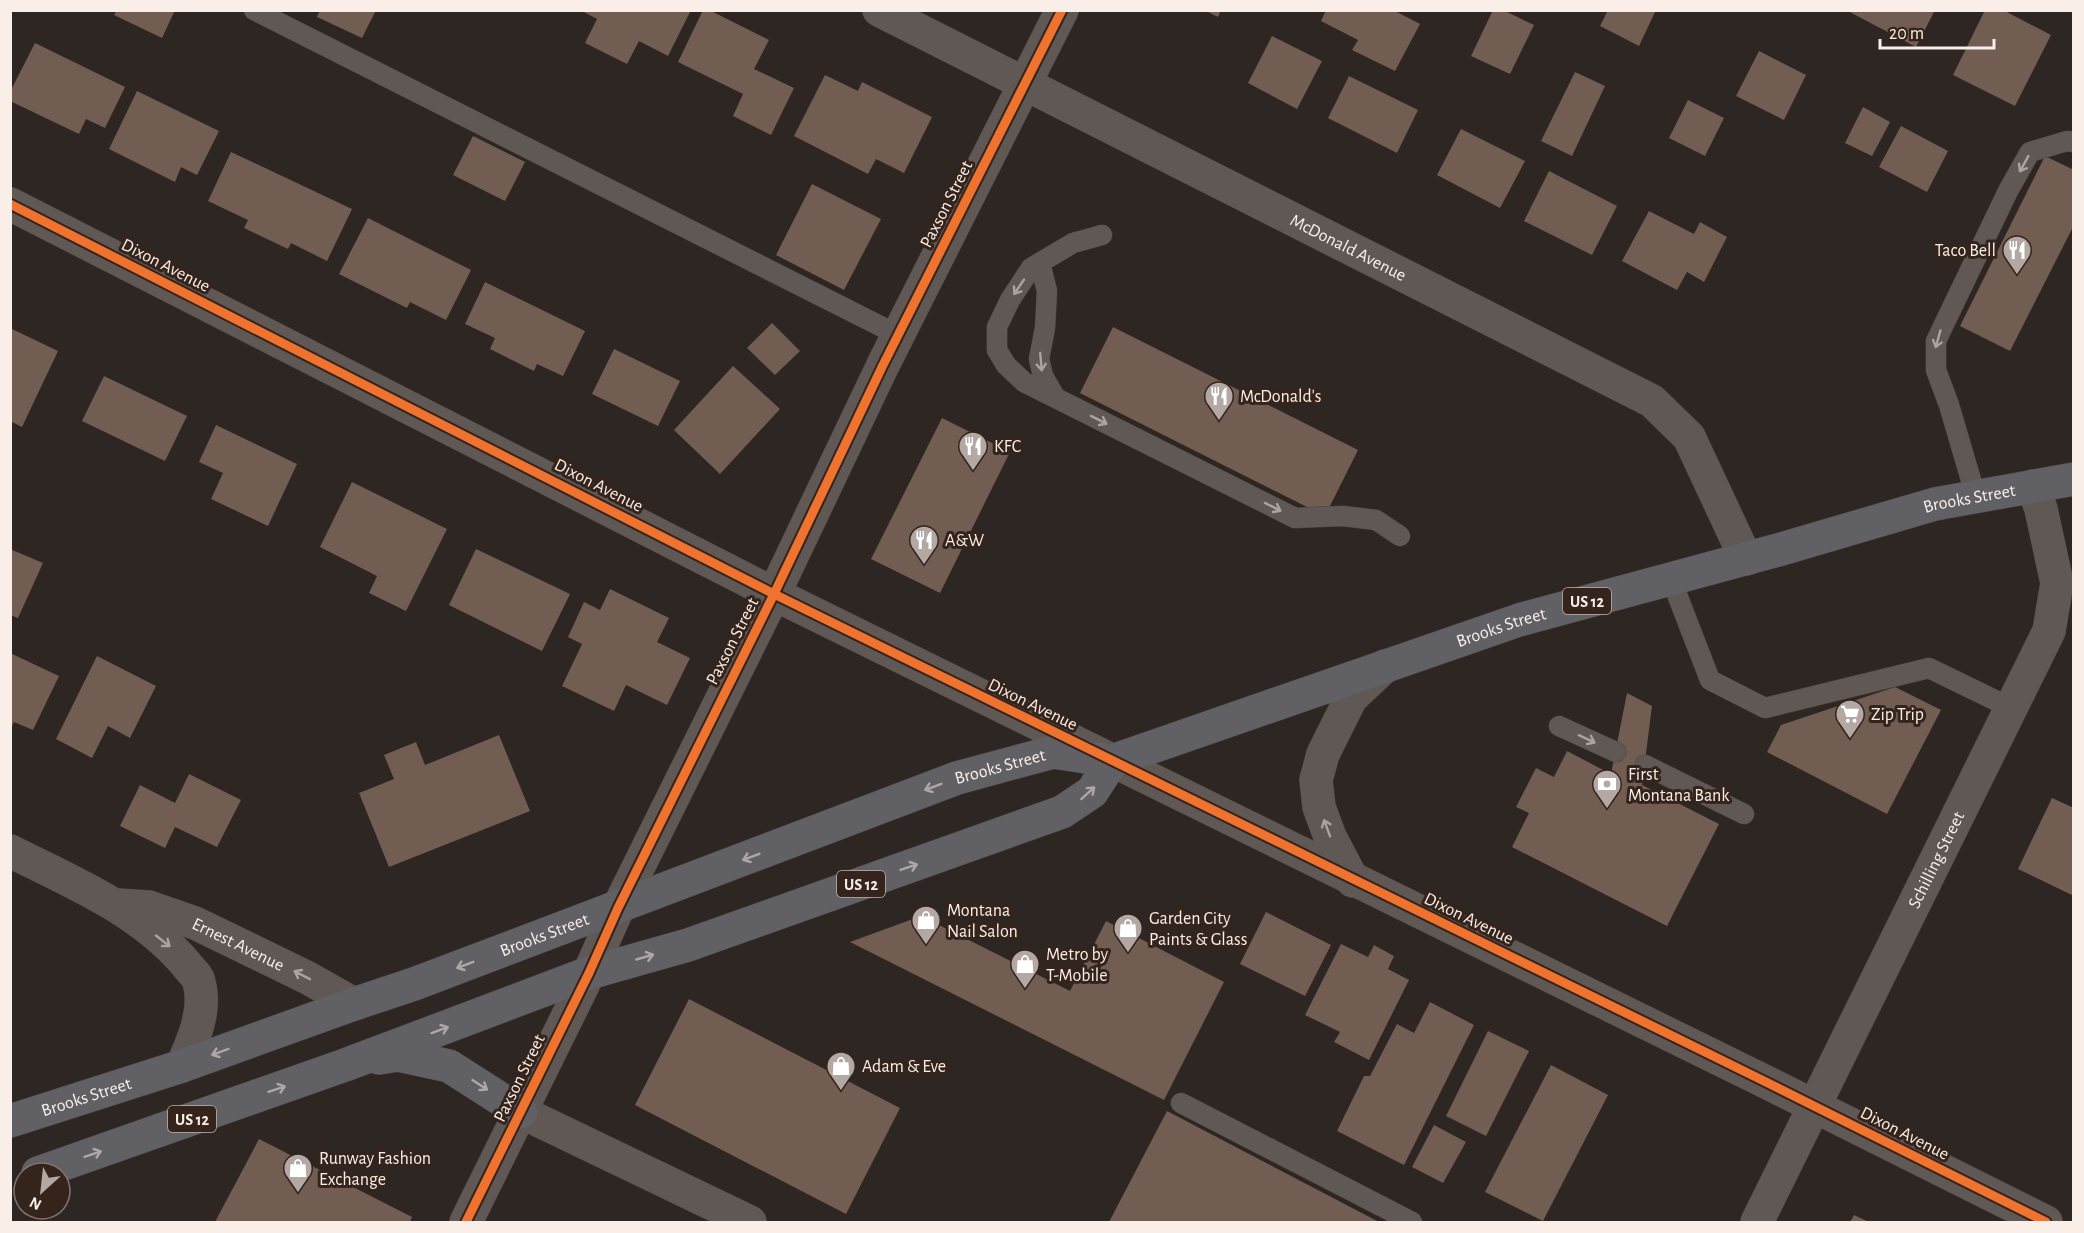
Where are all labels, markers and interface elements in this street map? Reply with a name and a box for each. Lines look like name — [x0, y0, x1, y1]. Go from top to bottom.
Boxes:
scale bar — [1880, 12, 1994, 50]
text: 20 m — [1889, 25, 1924, 43]
one-way arrow — [2018, 155, 2030, 172]
street label: Paxson Street — [917, 158, 977, 251]
street label: McDonald Avenue — [1287, 212, 1409, 285]
restaurant icon: Taco Bell — [2001, 234, 2033, 276]
street label: Dixon Avenue — [118, 236, 213, 296]
place label: Taco Bell — [1935, 242, 1996, 260]
one-way arrow — [1013, 278, 1025, 294]
one-way arrow — [1932, 329, 1944, 348]
one-way arrow — [1036, 352, 1047, 371]
restaurant icon: McDonald's — [1203, 380, 1235, 422]
place label: McDonald's — [1240, 388, 1322, 406]
one-way arrow — [1089, 414, 1107, 426]
restaurant icon: KFC — [957, 430, 989, 472]
place label: KFC — [994, 438, 1021, 456]
street label: Dixon Avenue — [551, 456, 646, 516]
street label: Brooks Street — [1921, 482, 2017, 517]
one-way arrow — [1264, 502, 1282, 514]
restaurant icon: A&W — [908, 524, 940, 566]
place label: A&W — [945, 532, 984, 550]
road number: US 12 — [1563, 588, 1611, 614]
street label: Paxson Street — [703, 595, 763, 688]
street label: Brooks Street — [1454, 605, 1548, 651]
street label: Dixon Avenue — [985, 676, 1080, 734]
supermarket icon: Zip Trip — [1834, 698, 1866, 740]
place label: Zip Trip — [1871, 706, 1924, 724]
one-way arrow — [1578, 733, 1596, 745]
street label: Brooks Street — [953, 746, 1048, 788]
place label: First Montana Bank — [1628, 766, 1730, 805]
bank icon: First Montana Bank — [1591, 768, 1623, 810]
one-way arrow — [924, 783, 943, 794]
one-way arrow — [1080, 786, 1095, 800]
street label: Schilling Street — [1905, 809, 1968, 912]
one-way arrow — [1321, 819, 1332, 838]
one-way arrow — [742, 852, 761, 863]
one-way arrow — [900, 861, 918, 872]
road number: US 12 — [837, 871, 885, 897]
street label: Dixon Avenue — [1421, 890, 1516, 948]
place label: Montana Nail Salon — [947, 902, 1018, 941]
shop icon: Montana Nail Salon — [910, 904, 942, 946]
street label: Brooks Street — [498, 910, 592, 960]
place label: Garden City Paints & Glass — [1149, 910, 1247, 949]
shop icon: Garden City Paints & Glass — [1112, 912, 1144, 954]
street label: Ernest Avenue — [189, 915, 287, 975]
one-way arrow — [155, 935, 171, 948]
place label: Metro by T-Mobile — [1046, 946, 1108, 985]
shop icon: Metro by T-Mobile — [1009, 948, 1041, 990]
one-way arrow — [636, 951, 655, 962]
one-way arrow — [456, 960, 475, 971]
one-way arrow — [294, 969, 312, 981]
one-way arrow — [430, 1024, 448, 1035]
street label: Paxson Street — [491, 1032, 549, 1125]
one-way arrow — [211, 1048, 230, 1059]
shop icon: Adam & Eve — [825, 1050, 857, 1092]
place label: Adam & Eve — [862, 1058, 946, 1076]
street label: Brooks Street — [39, 1075, 134, 1120]
one-way arrow — [471, 1080, 488, 1092]
one-way arrow — [267, 1083, 286, 1094]
street label: Dixon Avenue — [1857, 1104, 1952, 1164]
road number: US 12 — [168, 1106, 216, 1132]
one-way arrow — [83, 1148, 102, 1159]
place label: Runway Fashion Exchange — [319, 1150, 431, 1189]
shop icon: Runway Fashion Exchange — [282, 1152, 314, 1194]
north arrow — [12, 1161, 72, 1221]
text: N — [27, 1194, 44, 1213]

